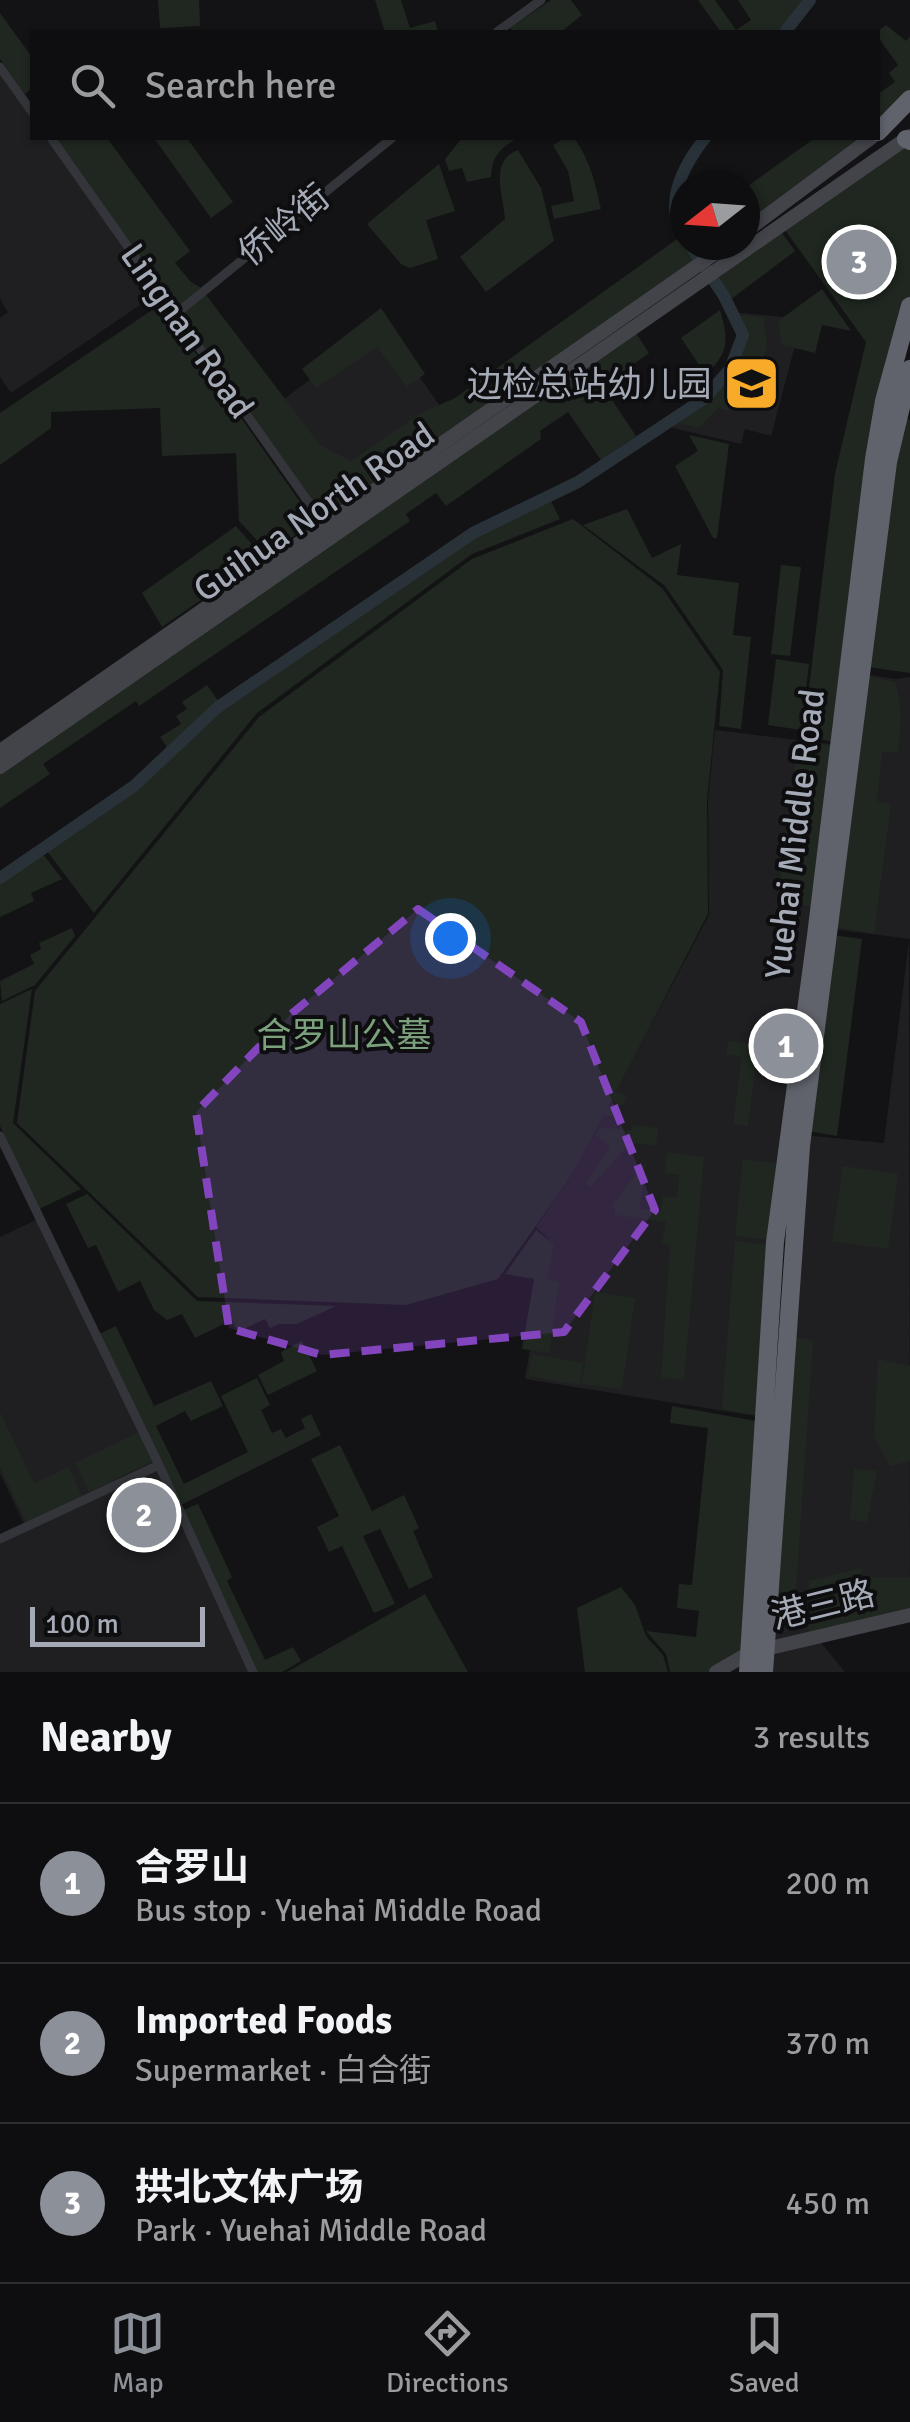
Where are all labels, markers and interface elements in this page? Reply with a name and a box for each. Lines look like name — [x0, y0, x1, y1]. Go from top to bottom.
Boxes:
search box — [30, 30, 880, 140]
icon: search — [65, 58, 120, 113]
text: Search here — [145, 62, 337, 109]
north arrow — [670, 170, 760, 260]
street label: 侨岭街 — [230, 175, 338, 275]
pin: 3 — [826, 224, 892, 300]
street label: Lingnan Road — [111, 235, 263, 427]
school or university icon: 边检总站幼儿园 — [721, 354, 781, 414]
place label: 边检总站幼儿园 — [467, 363, 712, 406]
street label: Guihua North Road — [185, 413, 443, 611]
street label: Yuehai Middle Road — [756, 687, 834, 981]
your location — [425, 913, 476, 964]
pin: 1 — [754, 1008, 818, 1084]
park label: 合罗山公墓 — [256, 1014, 432, 1057]
pin: 2 — [112, 1478, 176, 1552]
street label: 港三路 — [767, 1571, 879, 1639]
scale bar — [30, 1602, 205, 1646]
text: 100 m — [45, 1607, 119, 1641]
text: Nearby — [40, 1712, 172, 1763]
text: 3 results — [753, 1718, 870, 1757]
text: 合罗山 — [135, 1844, 249, 1891]
text: 1 — [64, 1864, 81, 1903]
text: 200 m — [786, 1864, 870, 1903]
text: Bus stop · Yuehai Middle Road — [135, 1891, 542, 1930]
text: Imported Foods — [135, 1997, 392, 2044]
text: 2 — [64, 2024, 81, 2063]
text: 370 m — [786, 2024, 870, 2063]
text: Supermarket · 白合街 — [135, 2051, 431, 2090]
text: 拱北文体广场 — [135, 2164, 363, 2211]
text: 3 — [64, 2184, 81, 2223]
text: 450 m — [786, 2184, 870, 2223]
text: Park · Yuehai Middle Road — [135, 2211, 487, 2250]
tab: Map — [110, 2306, 165, 2400]
tab: Directions — [386, 2306, 508, 2400]
tab: Saved — [729, 2306, 800, 2400]

